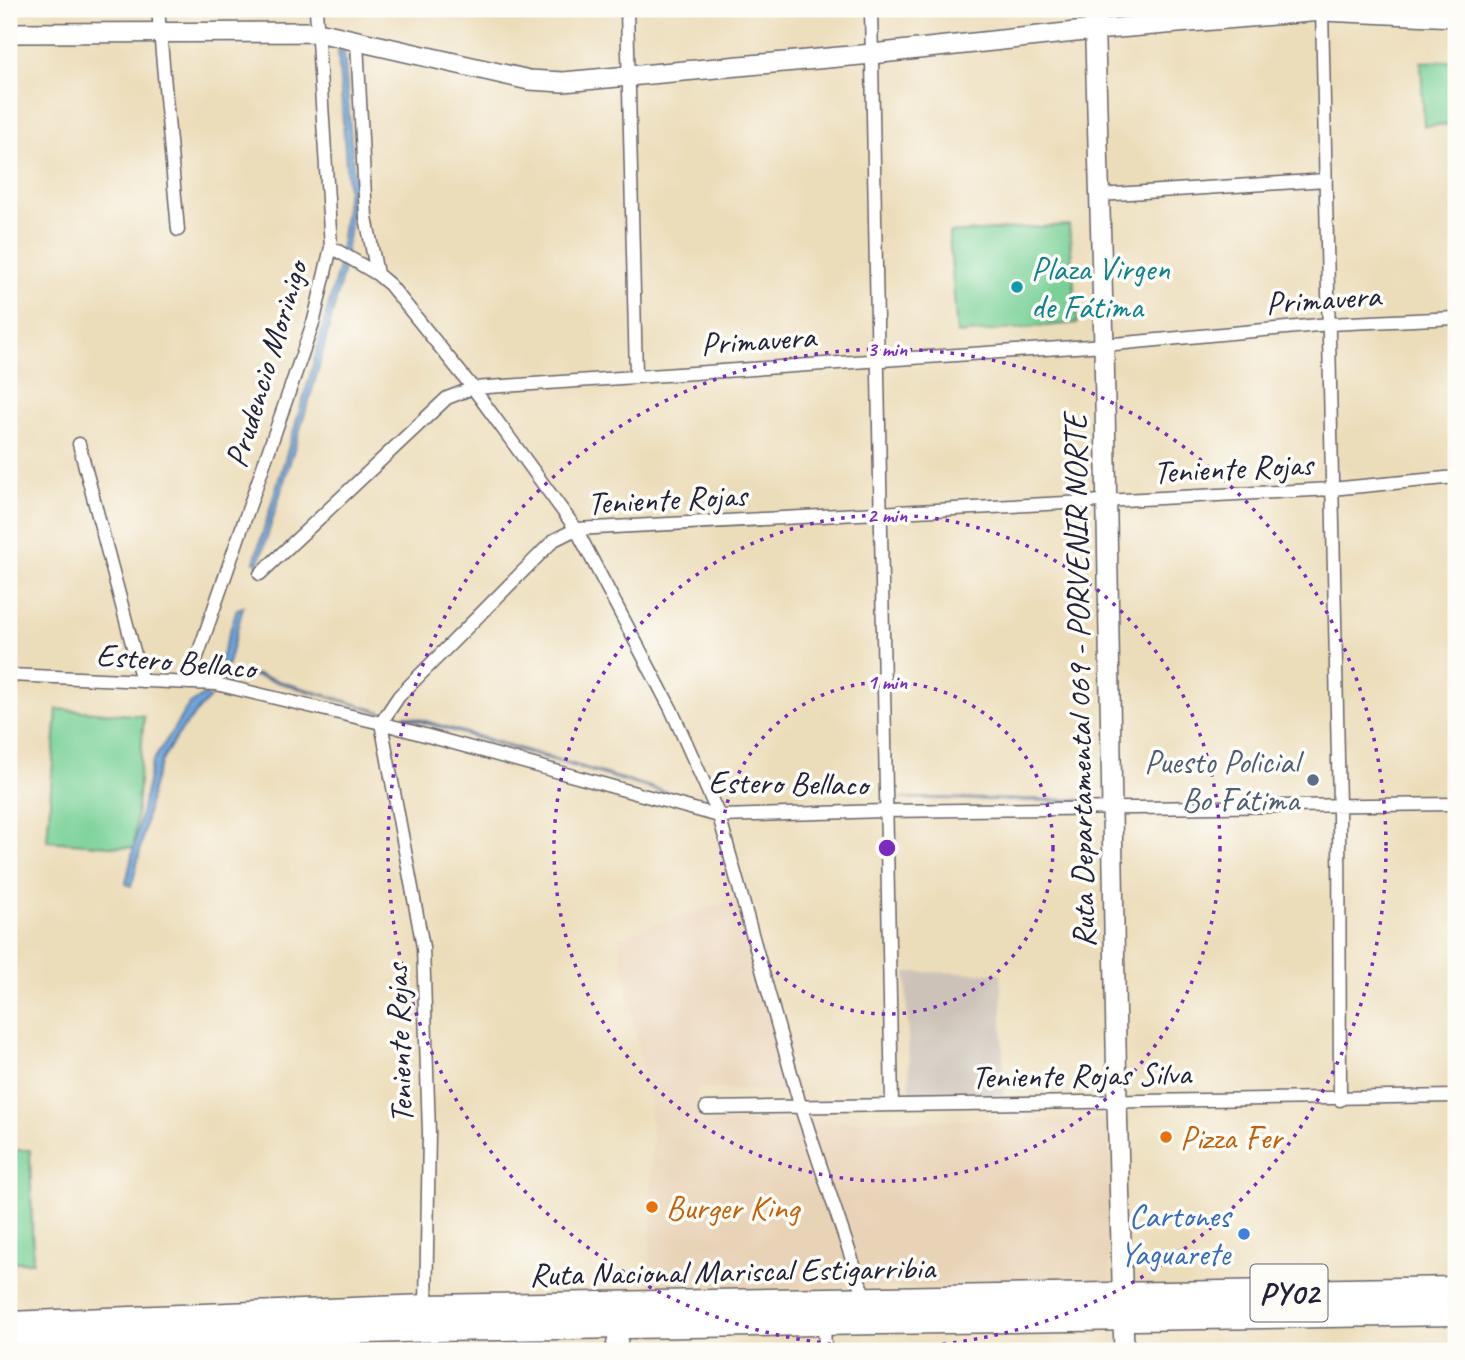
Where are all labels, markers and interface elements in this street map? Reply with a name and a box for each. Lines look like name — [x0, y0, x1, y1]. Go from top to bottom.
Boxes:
place label: Plaza Virgen de Fátima — [1031, 248, 1170, 328]
street label: Prudencio Morinigo — [215, 253, 318, 472]
street label: Primavera — [1264, 274, 1384, 324]
marker: Plaza Virgen de Fátima — [1009, 279, 1025, 295]
street label: Primavera — [699, 315, 819, 365]
text: 3 min — [867, 336, 907, 362]
street label: Ruta Departamental 069 - PORVENIR NORTE — [1053, 410, 1105, 948]
street label: Teniente Rojas — [1152, 443, 1317, 493]
street label: Teniente Rojas — [586, 474, 751, 524]
text: 2 min — [867, 502, 907, 528]
street label: Estero Bellaco — [95, 633, 260, 689]
text: 1 min — [867, 669, 907, 695]
place label: Puesto Policial Bo Fátima — [1144, 741, 1304, 821]
street label: Estero Bellaco — [708, 761, 871, 805]
marker: Puesto Policial Bo Fátima — [1305, 772, 1321, 788]
centre of rings — [875, 836, 899, 860]
street label: Teniente Rojas — [375, 961, 423, 1124]
street label: Teniente Rojas Silva — [971, 1052, 1193, 1098]
place label: Pizza Fer — [1180, 1117, 1285, 1159]
marker: Pizza Fer — [1158, 1129, 1174, 1145]
place label: Burger King — [666, 1187, 801, 1229]
place label: Cartones Yaguarete — [1120, 1195, 1233, 1275]
marker: Burger King — [644, 1199, 660, 1215]
marker: Cartones Yaguarete — [1236, 1226, 1252, 1242]
street label: Ruta Nacional Mariscal Estigarribia — [529, 1246, 937, 1296]
road number: PY02 — [1250, 1264, 1328, 1322]

